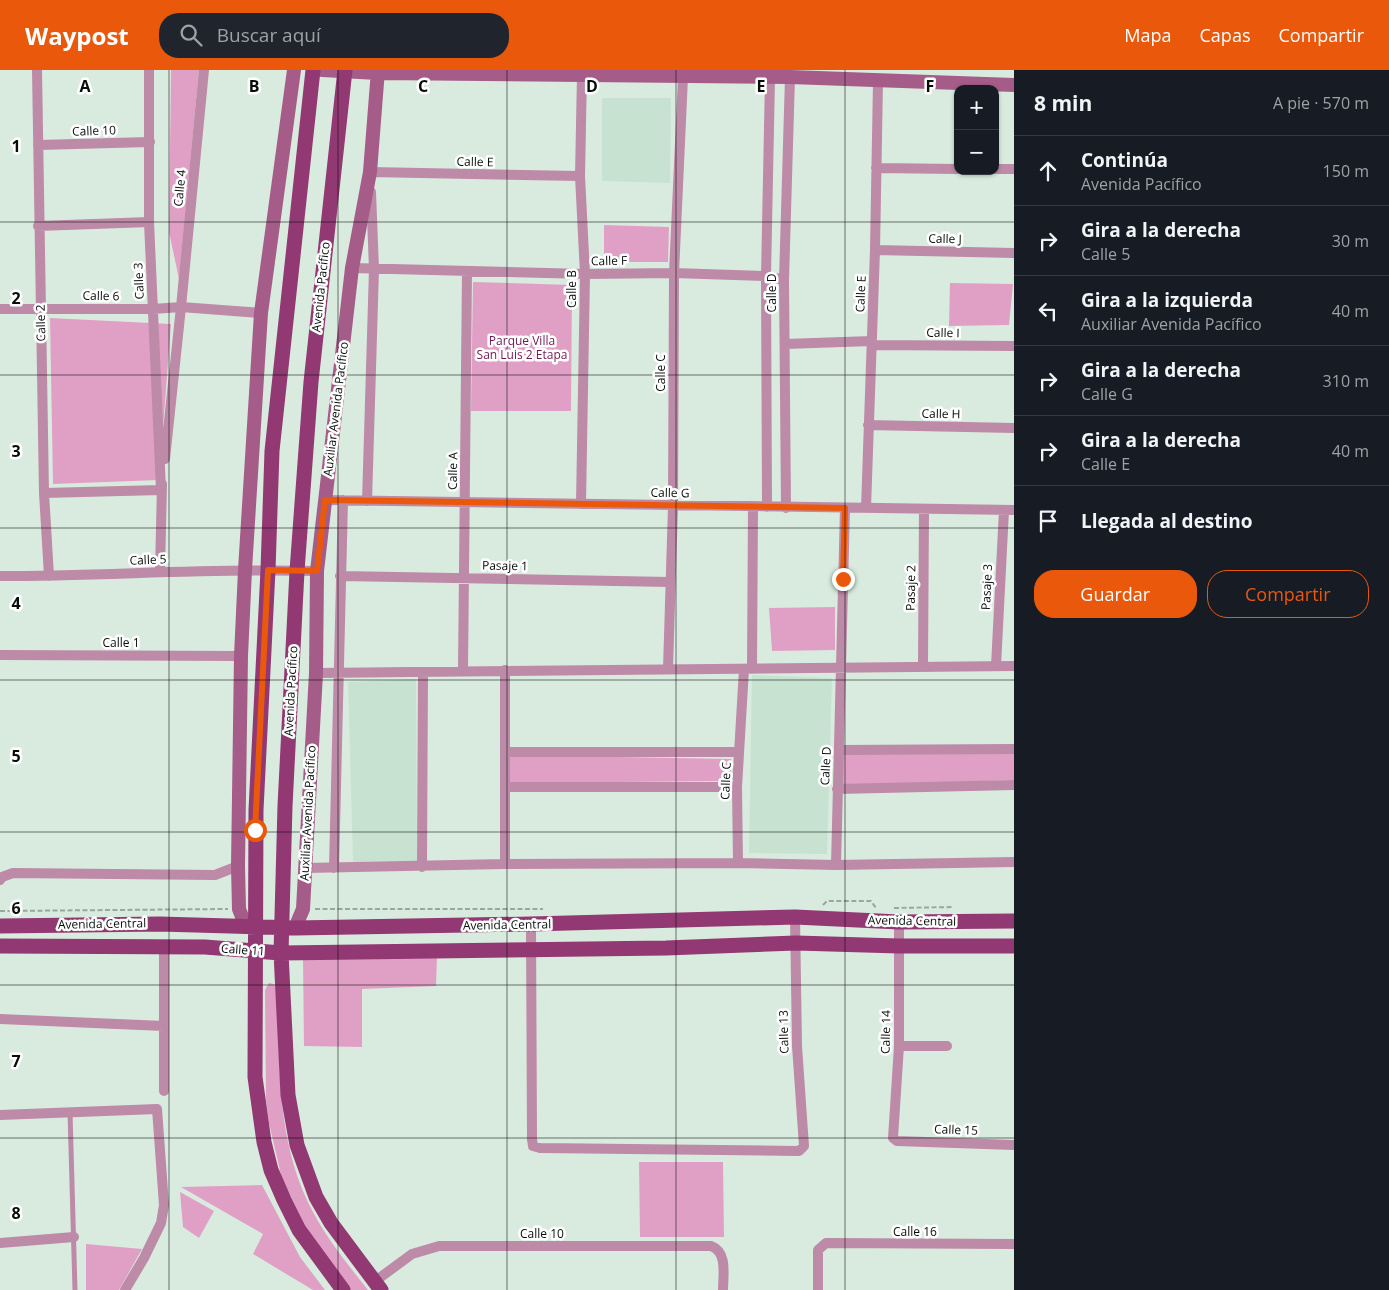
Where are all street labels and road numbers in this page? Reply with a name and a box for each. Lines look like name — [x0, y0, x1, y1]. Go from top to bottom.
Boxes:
street label: Calle 10 — [72, 121, 116, 140]
street label: Calle E — [456, 153, 494, 170]
street label: Calle 4 — [169, 169, 190, 207]
street label: Calle J — [928, 230, 962, 247]
street label: Avenida Pacífico — [307, 241, 334, 333]
street label: Calle F — [591, 252, 627, 269]
street label: Calle 3 — [129, 262, 148, 300]
street label: Calle B — [563, 270, 580, 308]
street label: Calle D — [763, 274, 780, 312]
street label: Calle E — [851, 275, 870, 313]
street label: Calle 6 — [82, 287, 120, 304]
street label: Calle 2 — [32, 304, 49, 342]
street label: Calle I — [926, 324, 960, 341]
street label: Auxiliar Avenida Pacífico — [319, 341, 352, 477]
street label: Calle C — [652, 354, 669, 392]
street label: Calle H — [921, 405, 961, 422]
street label: Calle A — [444, 452, 461, 490]
street label: Calle G — [650, 484, 690, 501]
street label: Calle 5 — [129, 550, 167, 569]
street label: Pasaje 1 — [482, 557, 528, 574]
street label: Pasaje 3 — [977, 563, 996, 610]
street label: Pasaje 2 — [902, 565, 919, 611]
street label: Calle 1 — [102, 634, 140, 651]
street label: Avenida Pacífico — [280, 645, 301, 737]
street label: Auxiliar Avenida Pacífico — [295, 745, 320, 881]
street label: Calle D — [816, 746, 835, 786]
street label: Calle C — [716, 761, 735, 800]
street label: Avenida Central — [868, 911, 956, 930]
street label: Avenida Central — [58, 914, 146, 933]
street label: Avenida Central — [463, 915, 551, 934]
street label: Calle 11 — [221, 939, 266, 960]
street label: Calle 13 — [775, 1010, 792, 1054]
street label: Calle 14 — [877, 1010, 894, 1054]
street label: Calle 15 — [934, 1120, 978, 1139]
street label: Calle 16 — [893, 1223, 937, 1240]
street label: Calle 10 — [520, 1225, 564, 1242]

